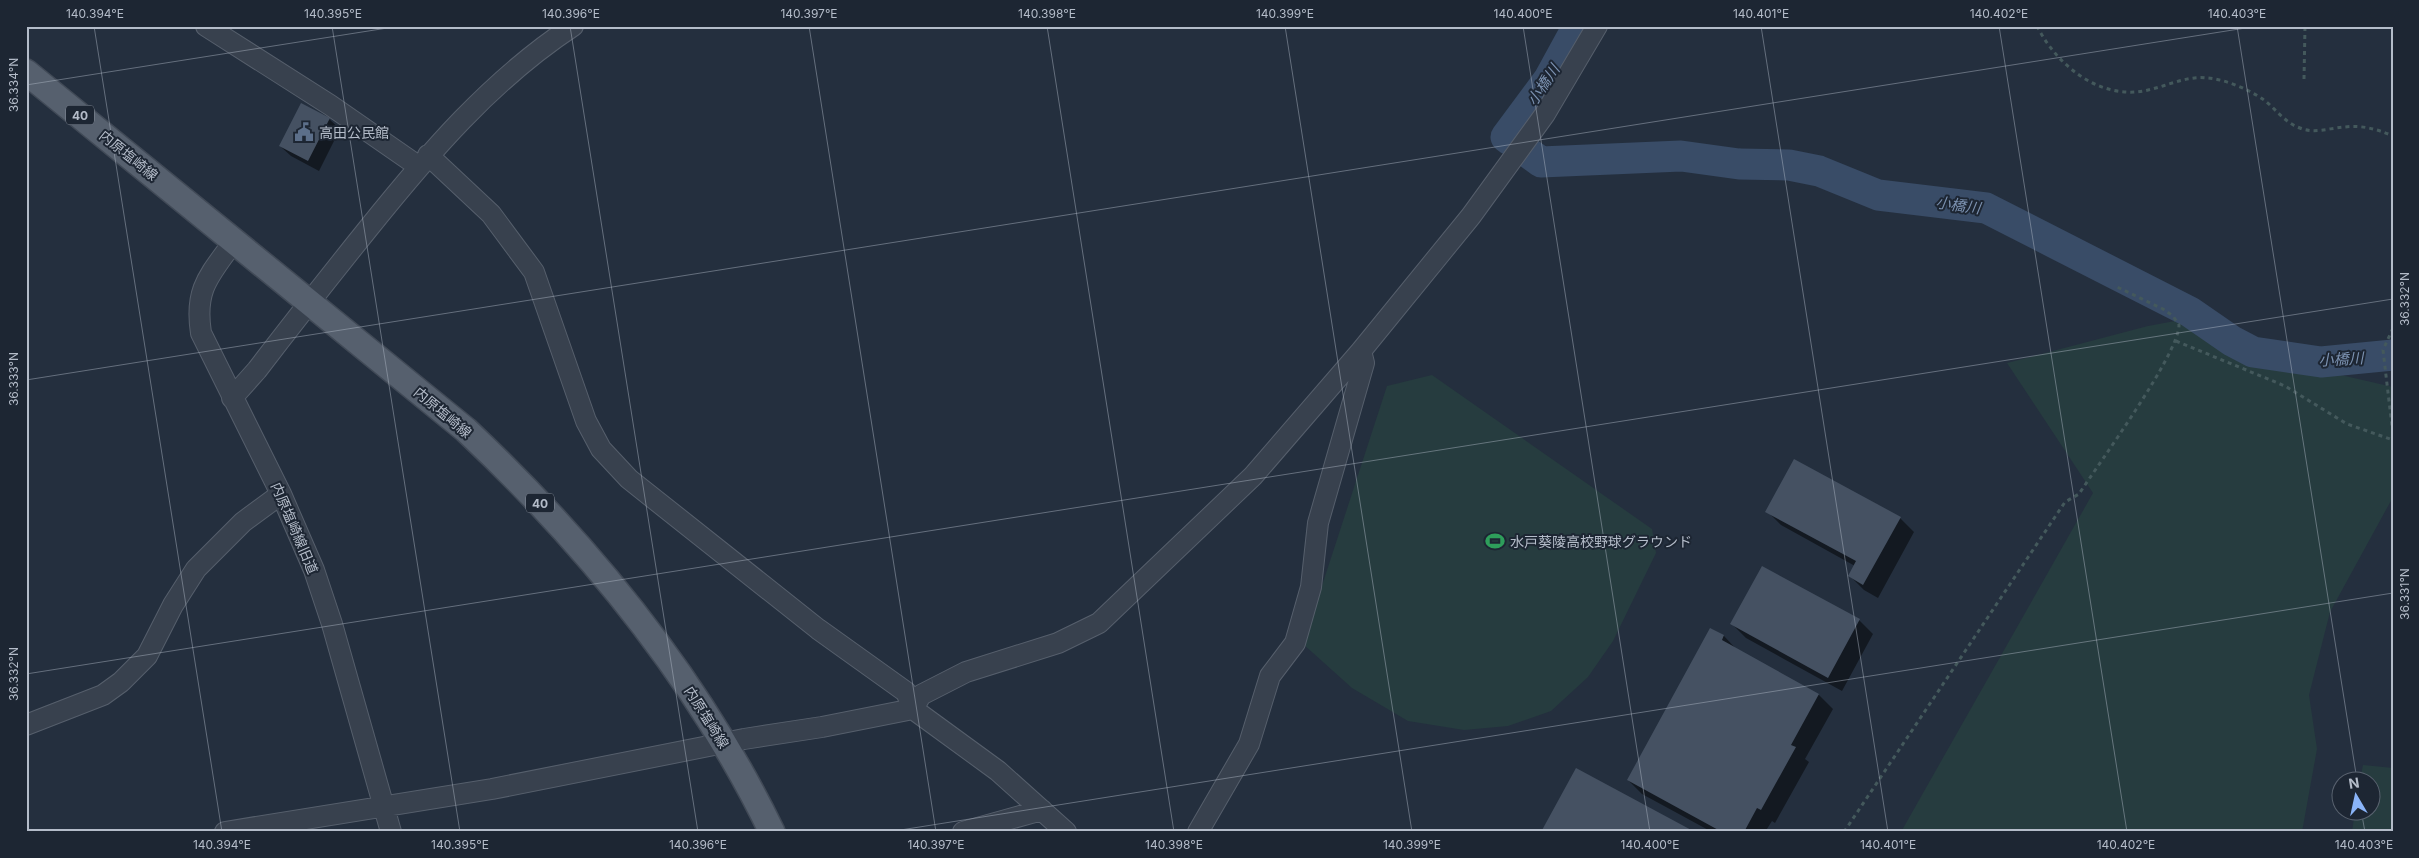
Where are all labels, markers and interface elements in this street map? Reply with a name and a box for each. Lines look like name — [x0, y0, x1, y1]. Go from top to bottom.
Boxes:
text: 140.394°E — [66, 6, 124, 21]
text: 140.395°E — [304, 6, 362, 21]
text: 140.396°E — [542, 6, 600, 21]
text: 140.397°E — [780, 6, 838, 21]
text: 140.398°E — [1018, 6, 1076, 21]
text: 140.399°E — [1256, 6, 1314, 21]
text: 140.400°E — [1494, 6, 1552, 21]
text: 140.401°E — [1733, 6, 1789, 21]
text: 140.402°E — [1970, 6, 2028, 21]
text: 140.403°E — [2208, 6, 2266, 21]
text: 36.334°N — [6, 58, 21, 112]
water label: 小橋川 — [1523, 59, 1565, 109]
road number: 40 — [66, 106, 94, 124]
public building icon: 高田公民館 — [293, 121, 315, 143]
place label: 高田公民館 — [319, 124, 389, 141]
street label: 内原塩崎線 — [96, 126, 162, 184]
water label: 小橋川 — [1934, 192, 1984, 218]
text: 36.332°N — [2397, 272, 2412, 326]
water label: 小橋川 — [2318, 348, 2366, 370]
text: 36.333°N — [6, 352, 21, 406]
street label: 内原塩崎線 — [411, 383, 475, 441]
street label: 内原塩崎線旧道 — [268, 480, 322, 576]
road number: 40 — [526, 493, 554, 512]
sports icon: 水戸葵陵高校野球グラウンド — [1484, 530, 1506, 552]
place label: 水戸葵陵高校野球グラウンド — [1510, 533, 1692, 550]
text: 36.331°N — [2397, 568, 2412, 620]
text: 36.332°N — [6, 647, 21, 701]
street label: 内原塩崎線 — [681, 683, 733, 751]
north arrow — [2332, 770, 2382, 820]
text: N — [2347, 773, 2360, 792]
text: 140.394°E — [193, 837, 251, 852]
text: 140.395°E — [431, 837, 489, 852]
text: 140.396°E — [669, 837, 727, 852]
text: 140.397°E — [907, 837, 965, 852]
text: 140.398°E — [1145, 837, 1203, 852]
text: 140.399°E — [1383, 837, 1441, 852]
text: 140.400°E — [1621, 837, 1679, 852]
text: 140.401°E — [1860, 837, 1916, 852]
text: 140.402°E — [2097, 837, 2155, 852]
text: 140.403°E — [2335, 837, 2393, 852]

